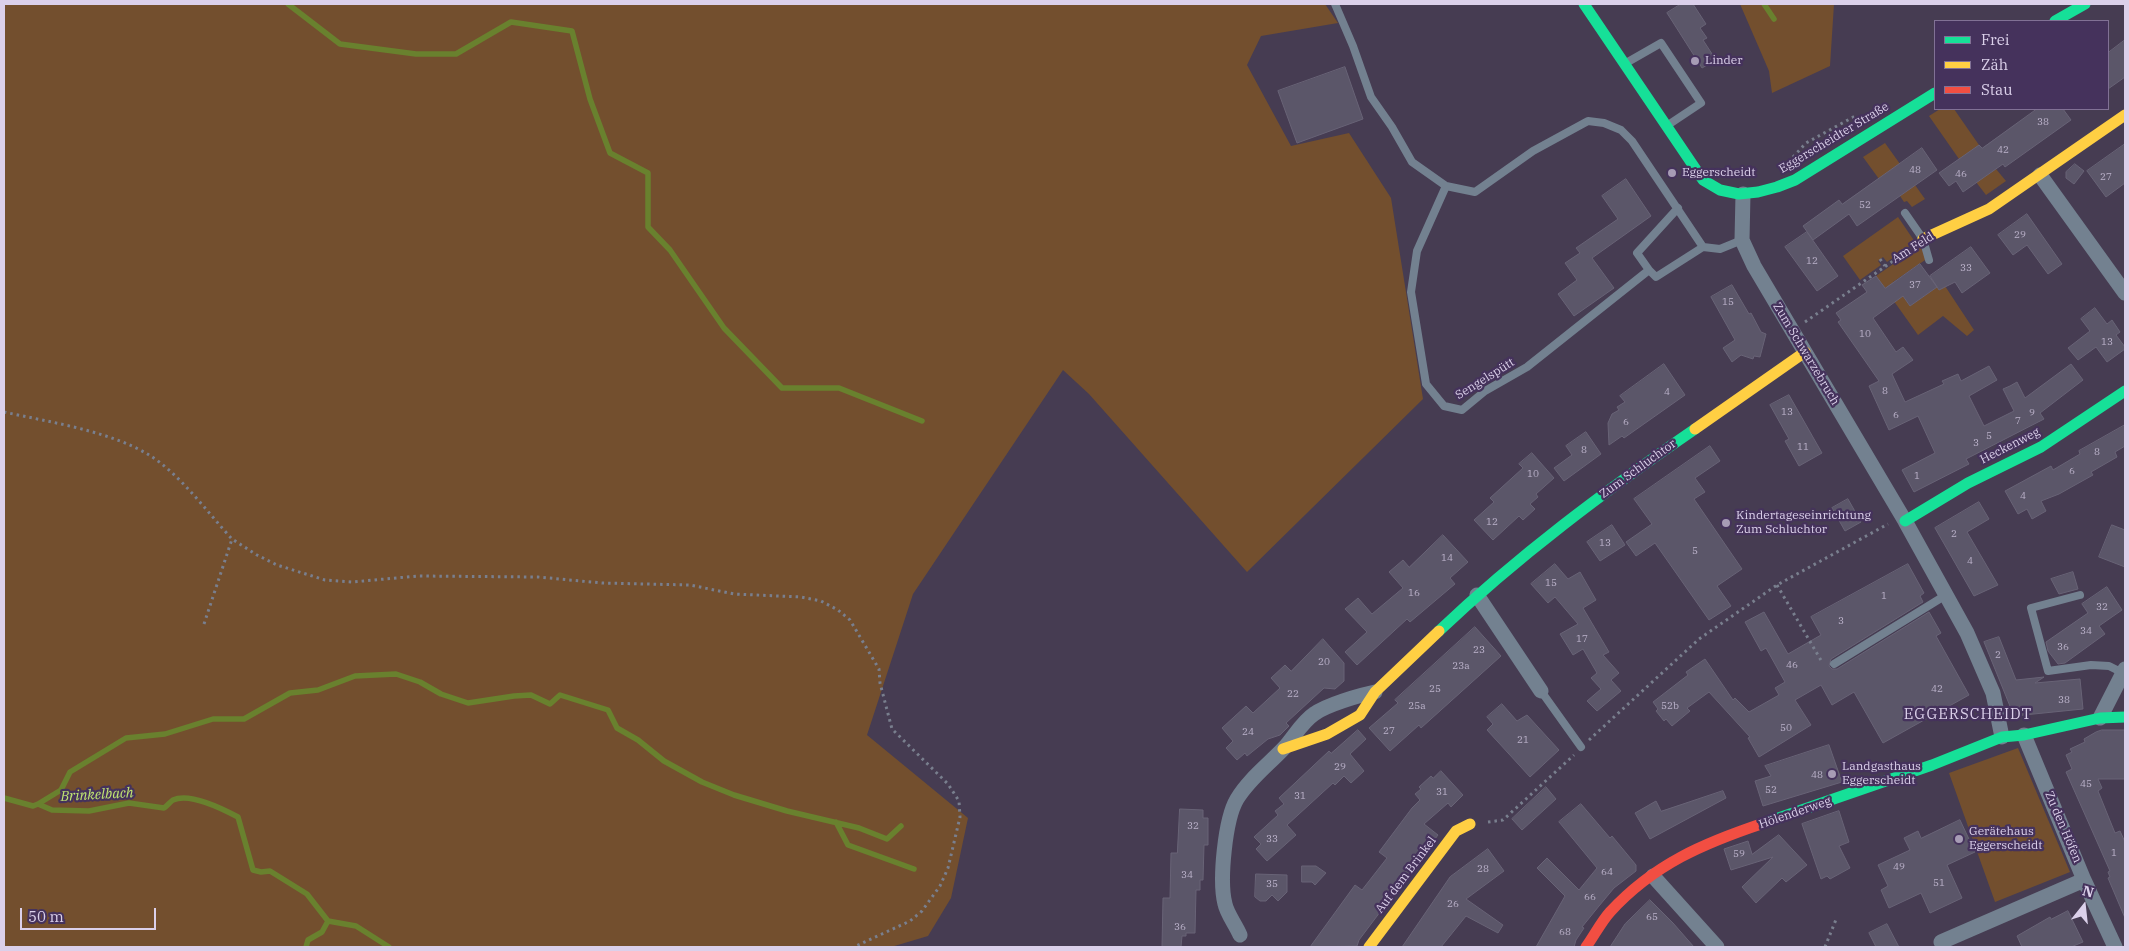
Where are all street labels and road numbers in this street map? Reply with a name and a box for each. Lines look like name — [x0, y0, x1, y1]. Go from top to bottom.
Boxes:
street label: Eggerscheidter Straße — [1777, 100, 1891, 176]
street label: Am Feld — [1889, 229, 1937, 267]
street label: Zum Schwarzebruch — [1770, 300, 1842, 408]
street label: Sengelspütt — [1453, 355, 1517, 403]
street label: Heckenweg — [1978, 425, 2042, 467]
street label: Zum Schluchtor — [1597, 436, 1679, 502]
street label: Zu den Höfen — [2041, 789, 2085, 865]
street label: Hölenderweg — [1757, 794, 1833, 832]
street label: Auf dem Brinkel — [1373, 834, 1439, 916]

